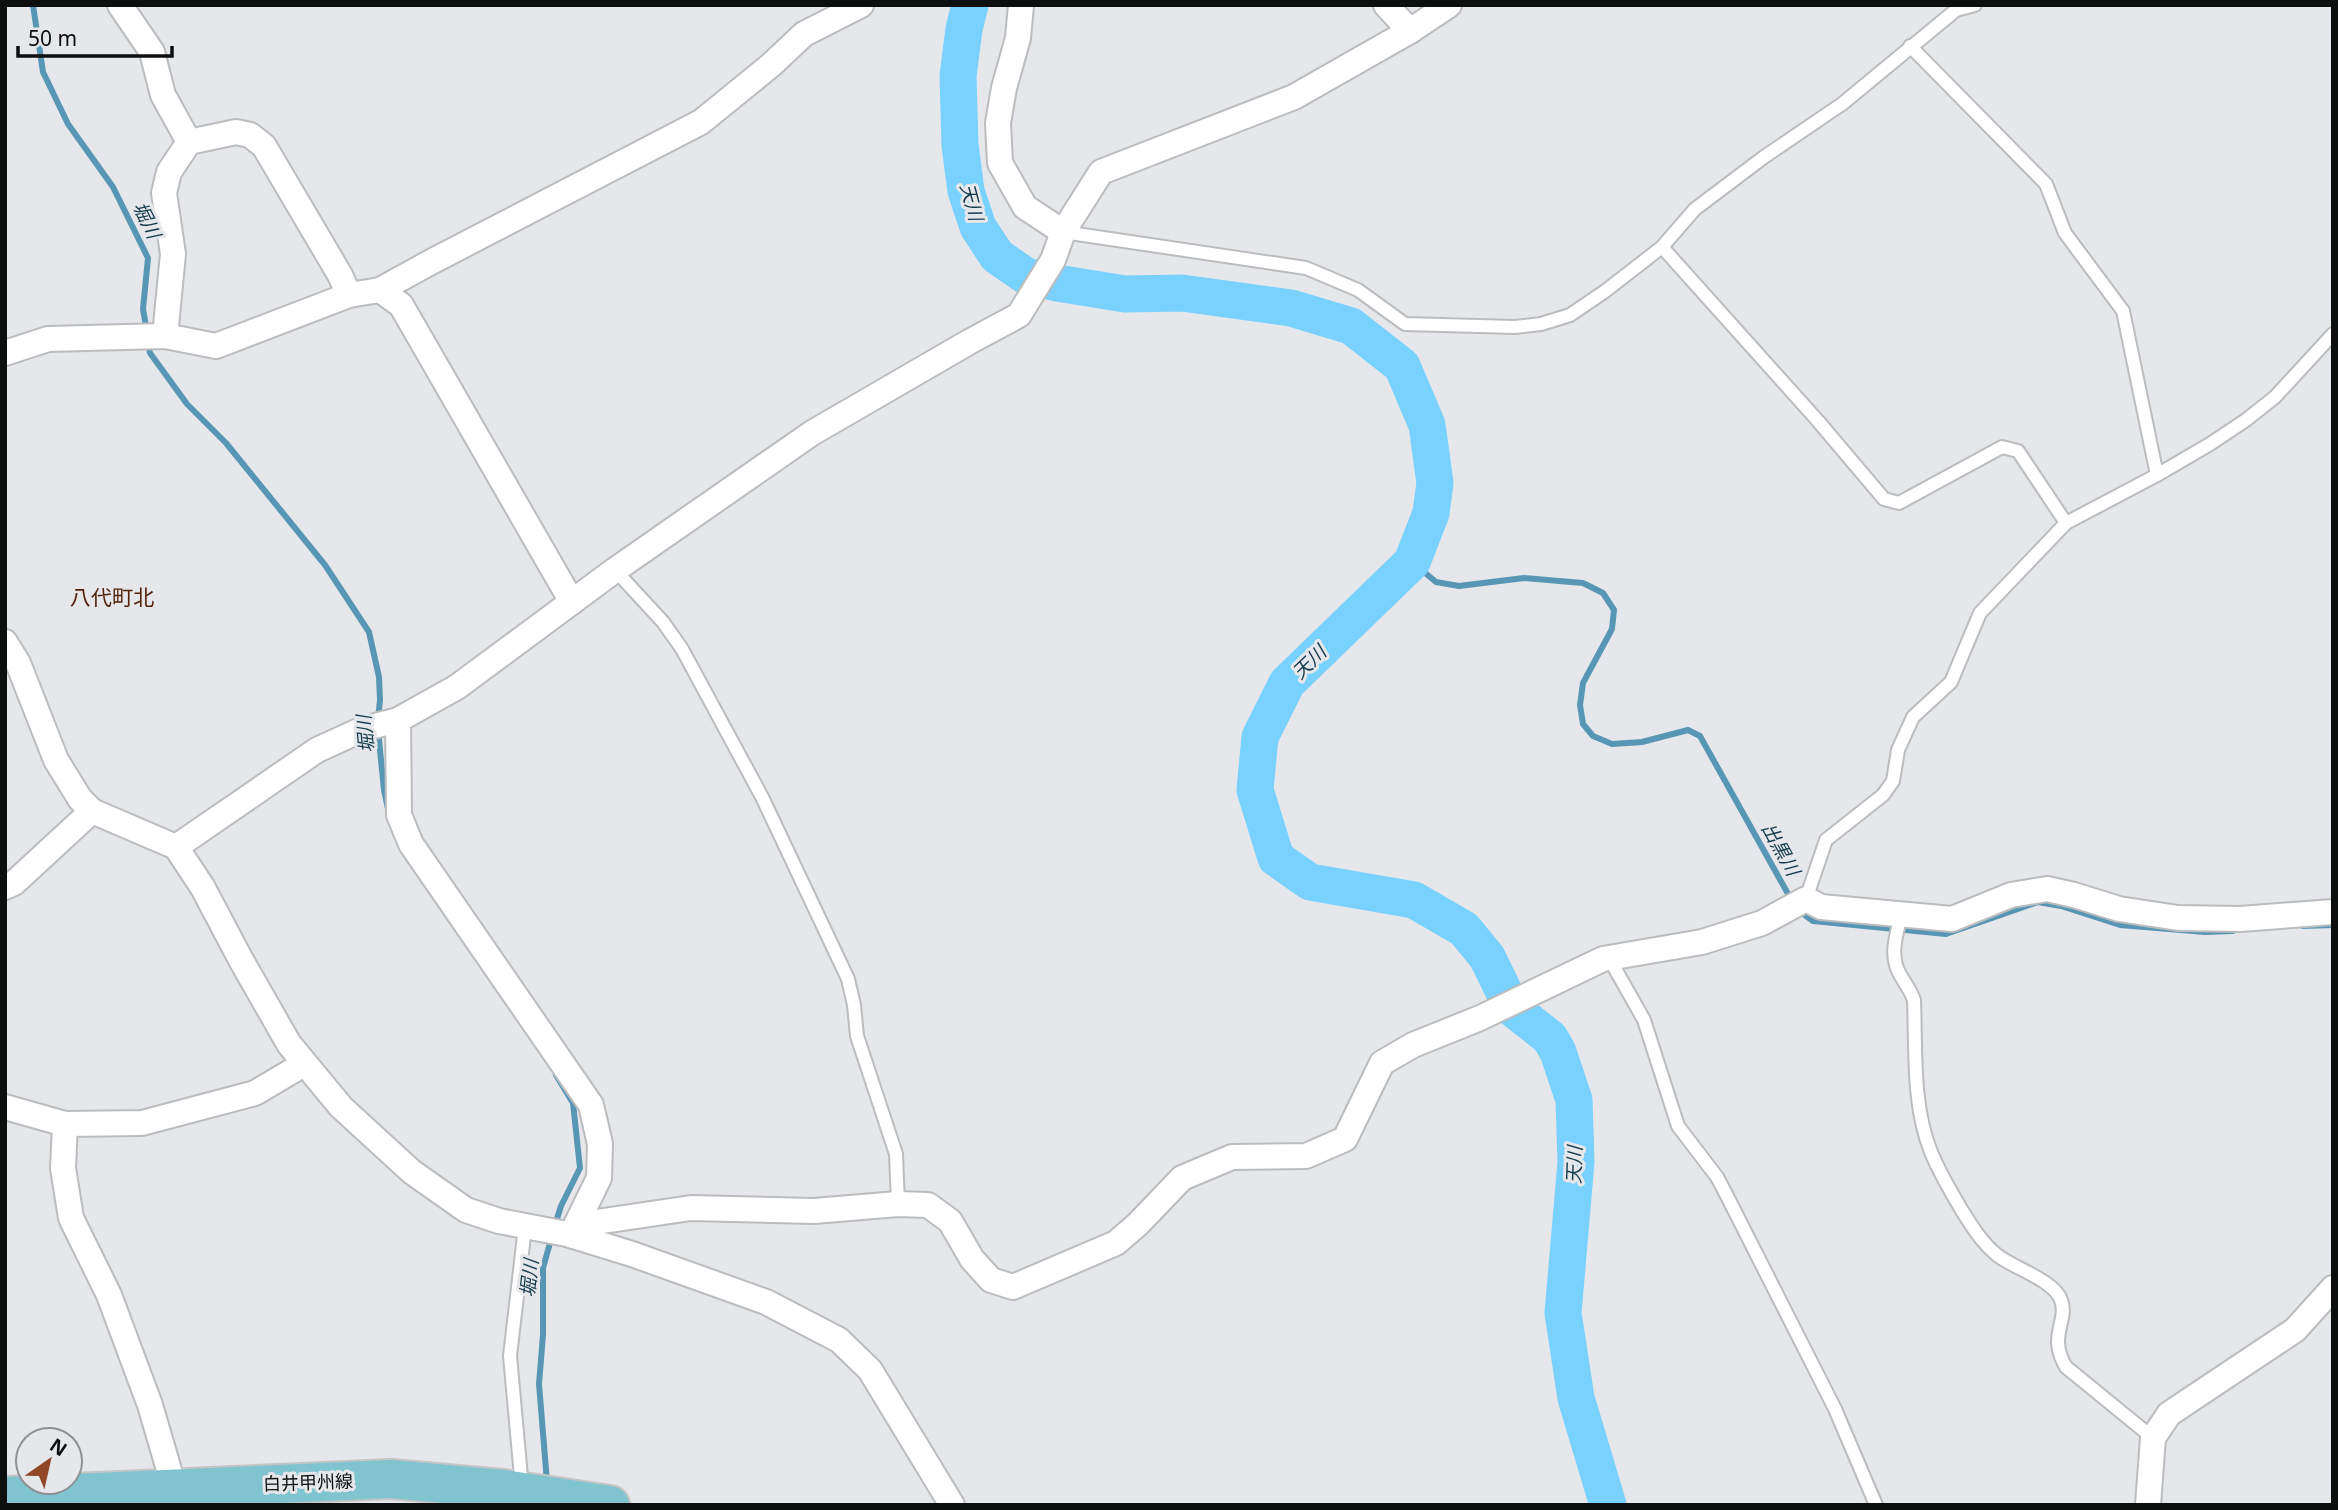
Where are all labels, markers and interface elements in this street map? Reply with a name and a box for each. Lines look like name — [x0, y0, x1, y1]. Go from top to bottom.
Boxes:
scale bar — [18, 14, 172, 58]
text: 50 m — [28, 24, 77, 52]
water label: 天川 — [955, 180, 990, 226]
water label: 堀川 — [127, 197, 168, 245]
district label: 八代町北 — [70, 583, 154, 611]
water label: 天川 — [1286, 638, 1333, 685]
water label: 堀川 — [350, 712, 380, 754]
water label: 出黒川 — [1756, 818, 1807, 882]
water label: 天川 — [1560, 1144, 1588, 1184]
water label: 堀川 — [514, 1256, 544, 1298]
north arrow — [14, 1426, 84, 1496]
text: N — [45, 1432, 72, 1462]
street label: 白井甲州線 — [263, 1468, 353, 1496]

